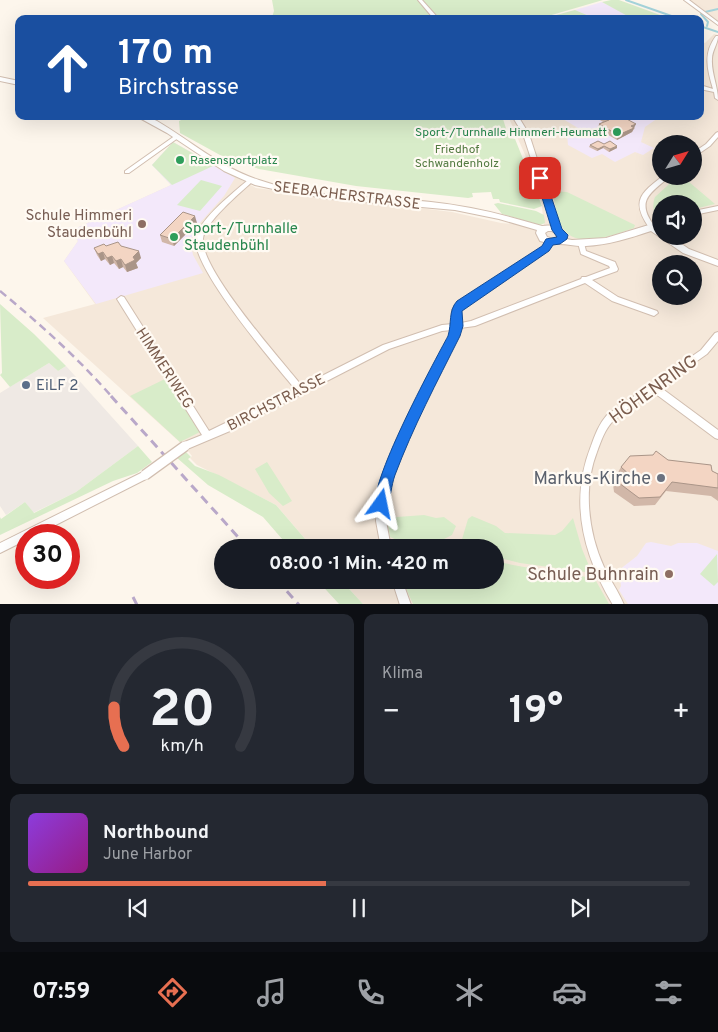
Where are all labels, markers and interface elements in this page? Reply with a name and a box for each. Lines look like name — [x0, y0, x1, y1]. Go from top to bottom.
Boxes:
text: 170 m — [118, 32, 213, 76]
icon: ahead — [35, 35, 100, 100]
text: Birchstrasse — [118, 75, 239, 102]
place label: Sport-/Turnhalle Himmeri-Heumatt — [415, 125, 607, 141]
marker: Sport-/Turnhalle Himmeri-Heumatt — [611, 126, 623, 138]
north arrow — [652, 135, 702, 185]
map controls — [652, 135, 702, 305]
park label: Friedhof Schwandenholz — [415, 142, 499, 172]
place label: Rasensportplatz — [190, 153, 278, 169]
marker: Rasensportplatz — [174, 154, 186, 166]
pin — [519, 157, 561, 199]
icon: arrive — [526, 164, 554, 192]
street label: SEEBACHERSTRASSE — [272, 178, 421, 215]
button: sound — [652, 195, 702, 245]
place label: Schule Himmeri Staudenbühl — [25, 207, 132, 243]
marker: Schule Himmeri Staudenbühl — [136, 218, 148, 230]
place label: Sport-/Turnhalle Staudenbühl — [184, 220, 298, 256]
marker: Sport-/Turnhalle Staudenbühl — [168, 231, 180, 243]
button: search — [652, 255, 702, 305]
street label: HIMMERIWEG — [130, 325, 197, 413]
street label: HÖHENRING — [604, 349, 703, 430]
street label: BIRCHSTRASSE — [224, 370, 329, 436]
place label: EiLF 2 — [36, 377, 78, 396]
marker: EiLF 2 — [20, 379, 32, 391]
place label: Markus-Kirche — [534, 468, 651, 491]
marker: Markus-Kirche — [655, 472, 667, 484]
position arrow — [354, 477, 406, 529]
speed limit sign: 30 — [15, 524, 80, 589]
text: 08:00 · 1 Min. · 420 m — [269, 552, 449, 576]
place label: Schule Buhnrain — [527, 564, 659, 587]
marker: Schule Buhnrain — [663, 568, 675, 580]
text: Klima — [382, 664, 423, 684]
text: 20 — [149, 679, 215, 745]
text: 19° — [509, 688, 563, 737]
text: − — [382, 695, 400, 731]
text: + — [672, 695, 690, 731]
text: km/h — [160, 735, 204, 758]
text: Northbound — [103, 821, 209, 845]
text: June Harbor — [103, 845, 192, 865]
icon: previous — [124, 894, 152, 922]
icon: pause — [345, 894, 373, 922]
icon: next — [566, 894, 594, 922]
icon: directions — [155, 975, 190, 1010]
icon: music — [254, 975, 289, 1010]
icon: phone — [353, 975, 388, 1010]
icon: climate — [452, 975, 487, 1010]
icon: car — [552, 975, 587, 1010]
icon: filters — [651, 975, 686, 1010]
text: 07:59 — [32, 979, 90, 1006]

